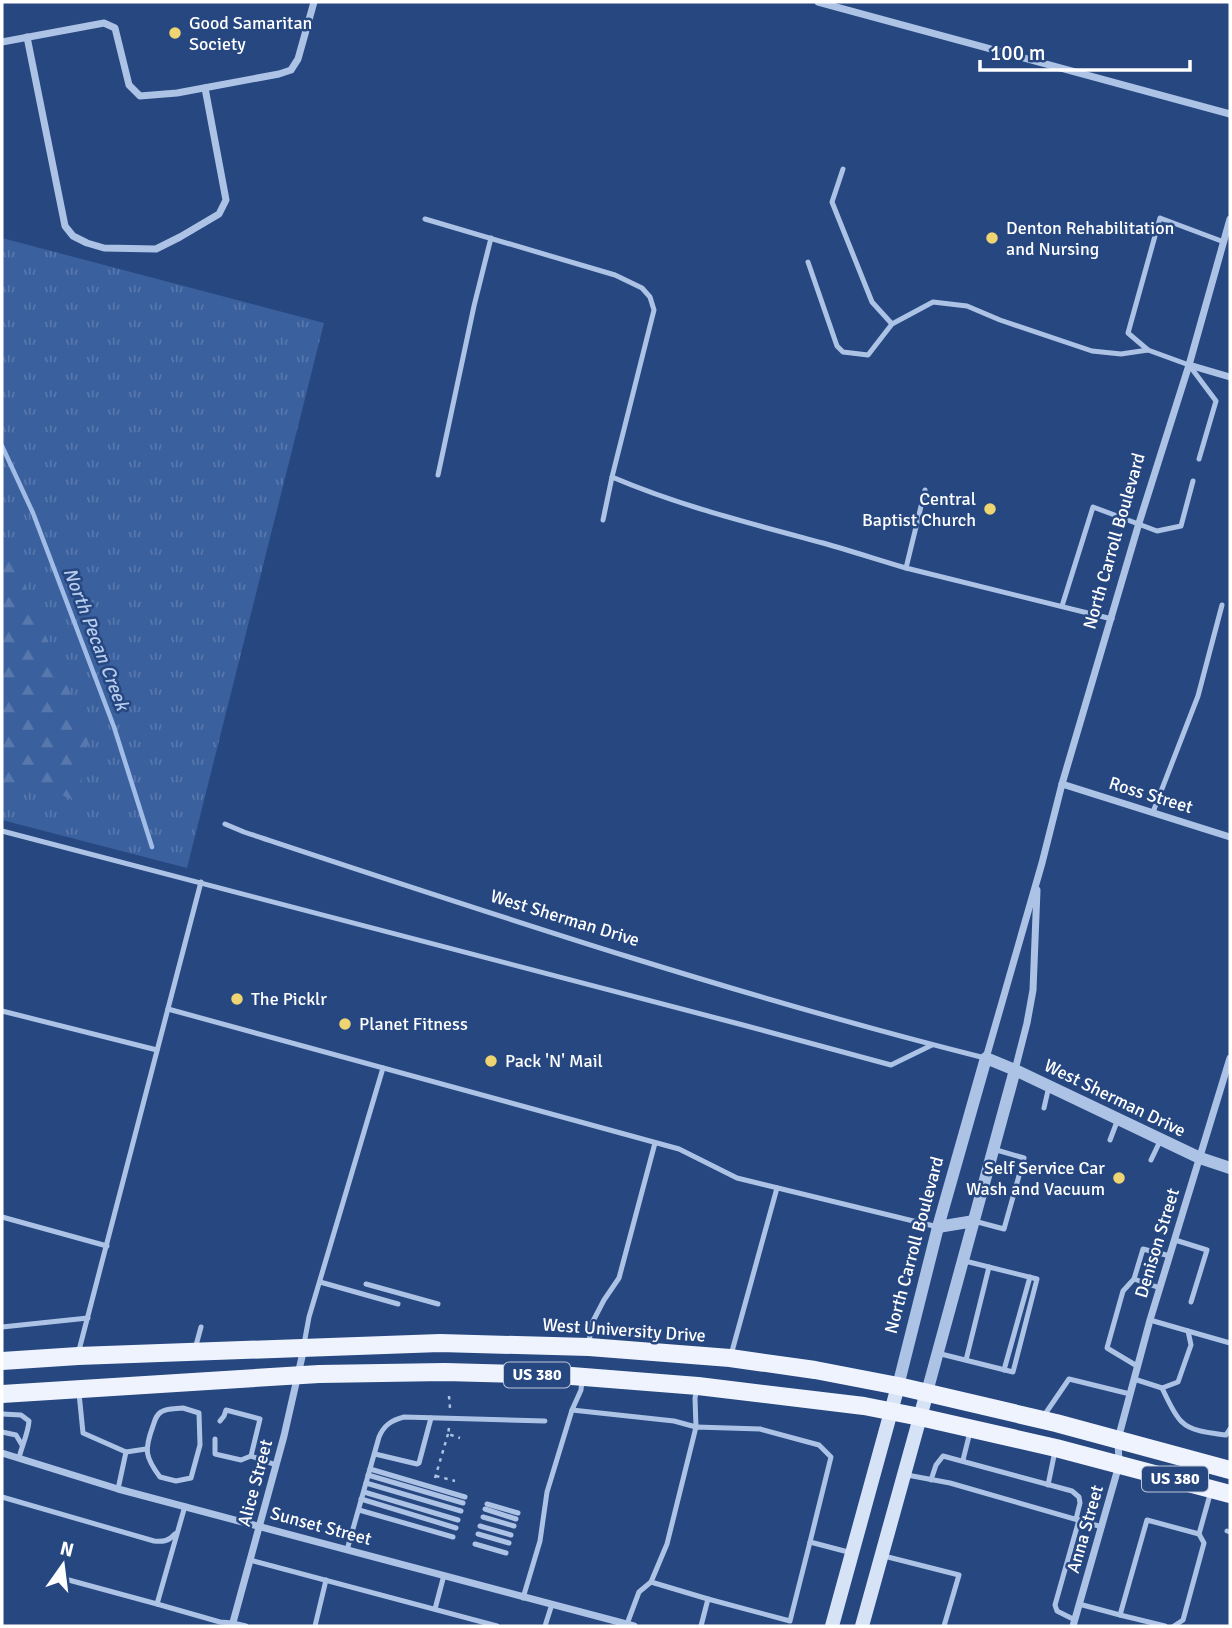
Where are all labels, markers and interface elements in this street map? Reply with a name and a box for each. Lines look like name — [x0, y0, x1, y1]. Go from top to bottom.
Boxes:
place label: Good Samaritan Society — [189, 12, 312, 55]
marker: Good Samaritan Society — [167, 25, 183, 41]
scale bar — [980, 28, 1190, 72]
text: 100 m — [990, 40, 1045, 66]
place label: Denton Rehabilitation and Nursing — [1006, 217, 1174, 260]
marker: Denton Rehabilitation and Nursing — [984, 230, 1000, 246]
street label: North Carroll Boulevard — [1078, 450, 1150, 632]
place label: Central Baptist Church — [862, 488, 976, 531]
marker: Central Baptist Church — [982, 501, 998, 517]
water label: North Pecan Creek — [58, 564, 135, 715]
street label: Ross Street — [1106, 772, 1196, 818]
street label: West Sherman Drive — [488, 885, 642, 951]
place label: The Picklr — [251, 988, 327, 1010]
marker: The Picklr — [229, 991, 245, 1007]
place label: Planet Fitness — [359, 1013, 468, 1035]
marker: Planet Fitness — [337, 1016, 353, 1032]
place label: Pack 'N' Mail — [505, 1050, 603, 1072]
marker: Pack 'N' Mail — [483, 1053, 499, 1069]
street label: West Sherman Drive — [1041, 1054, 1189, 1142]
street label: North Carroll Boulevard — [880, 1154, 948, 1336]
place label: Self Service Car Wash and Vacuum — [966, 1157, 1105, 1200]
marker: Self Service Car Wash and Vacuum — [1111, 1170, 1127, 1186]
street label: Denison Street — [1130, 1186, 1184, 1300]
street label: West University Drive — [542, 1313, 706, 1347]
road number: US 380 — [504, 1362, 570, 1387]
street label: Alice Street — [233, 1437, 277, 1529]
road number: US 380 — [1142, 1466, 1208, 1492]
street label: Anna Street — [1062, 1482, 1108, 1576]
street label: Sunset Street — [268, 1502, 374, 1550]
north arrow — [28, 1530, 98, 1600]
text: N — [58, 1536, 76, 1563]

